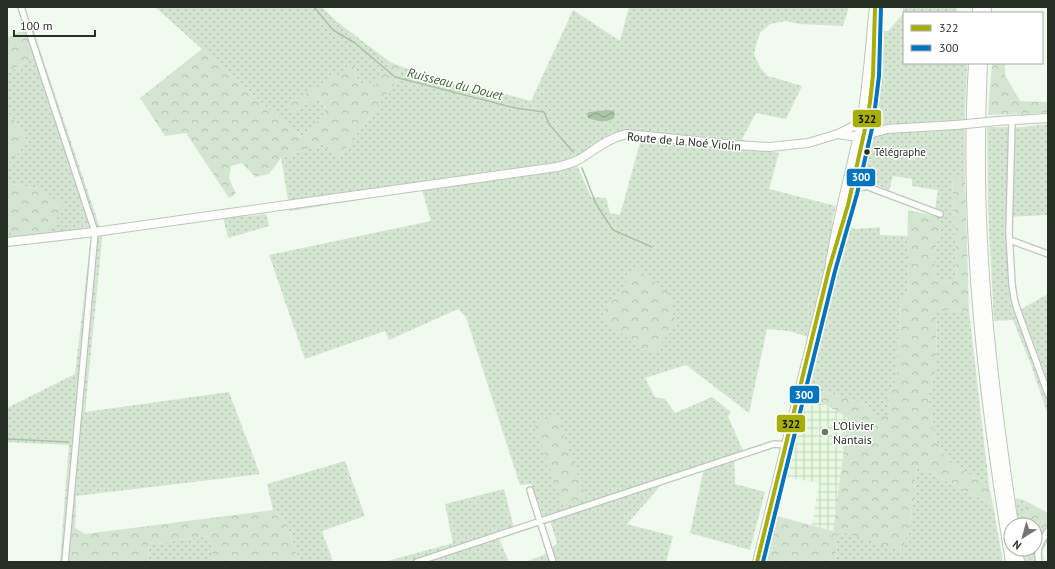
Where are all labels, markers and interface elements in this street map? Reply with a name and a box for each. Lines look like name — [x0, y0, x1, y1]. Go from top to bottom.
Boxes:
scale bar — [14, 12, 95, 38]
legend — [903, 12, 1043, 64]
text: 100 m — [20, 18, 53, 33]
text: 322 — [939, 20, 959, 35]
text: 300 — [939, 40, 959, 55]
water label: Ruisseau du Douet — [405, 64, 505, 104]
line badge: 322 — [852, 109, 882, 128]
text: 322 — [858, 112, 876, 126]
street label: Route de la Noé Violin — [626, 129, 742, 153]
place label: Télégraphe — [874, 145, 926, 159]
marker: Télégraphe — [862, 147, 872, 157]
line badge: 300 — [846, 168, 876, 187]
text: 300 — [852, 170, 870, 184]
line badge: 300 — [789, 385, 820, 404]
text: 300 — [795, 388, 813, 402]
line badge: 322 — [776, 414, 806, 433]
text: 322 — [782, 417, 800, 431]
place label: L'Olivier Nantais — [833, 418, 874, 447]
marker: L'Olivier Nantais — [820, 427, 830, 437]
north arrow — [1003, 517, 1043, 557]
text: N — [1010, 537, 1024, 553]

